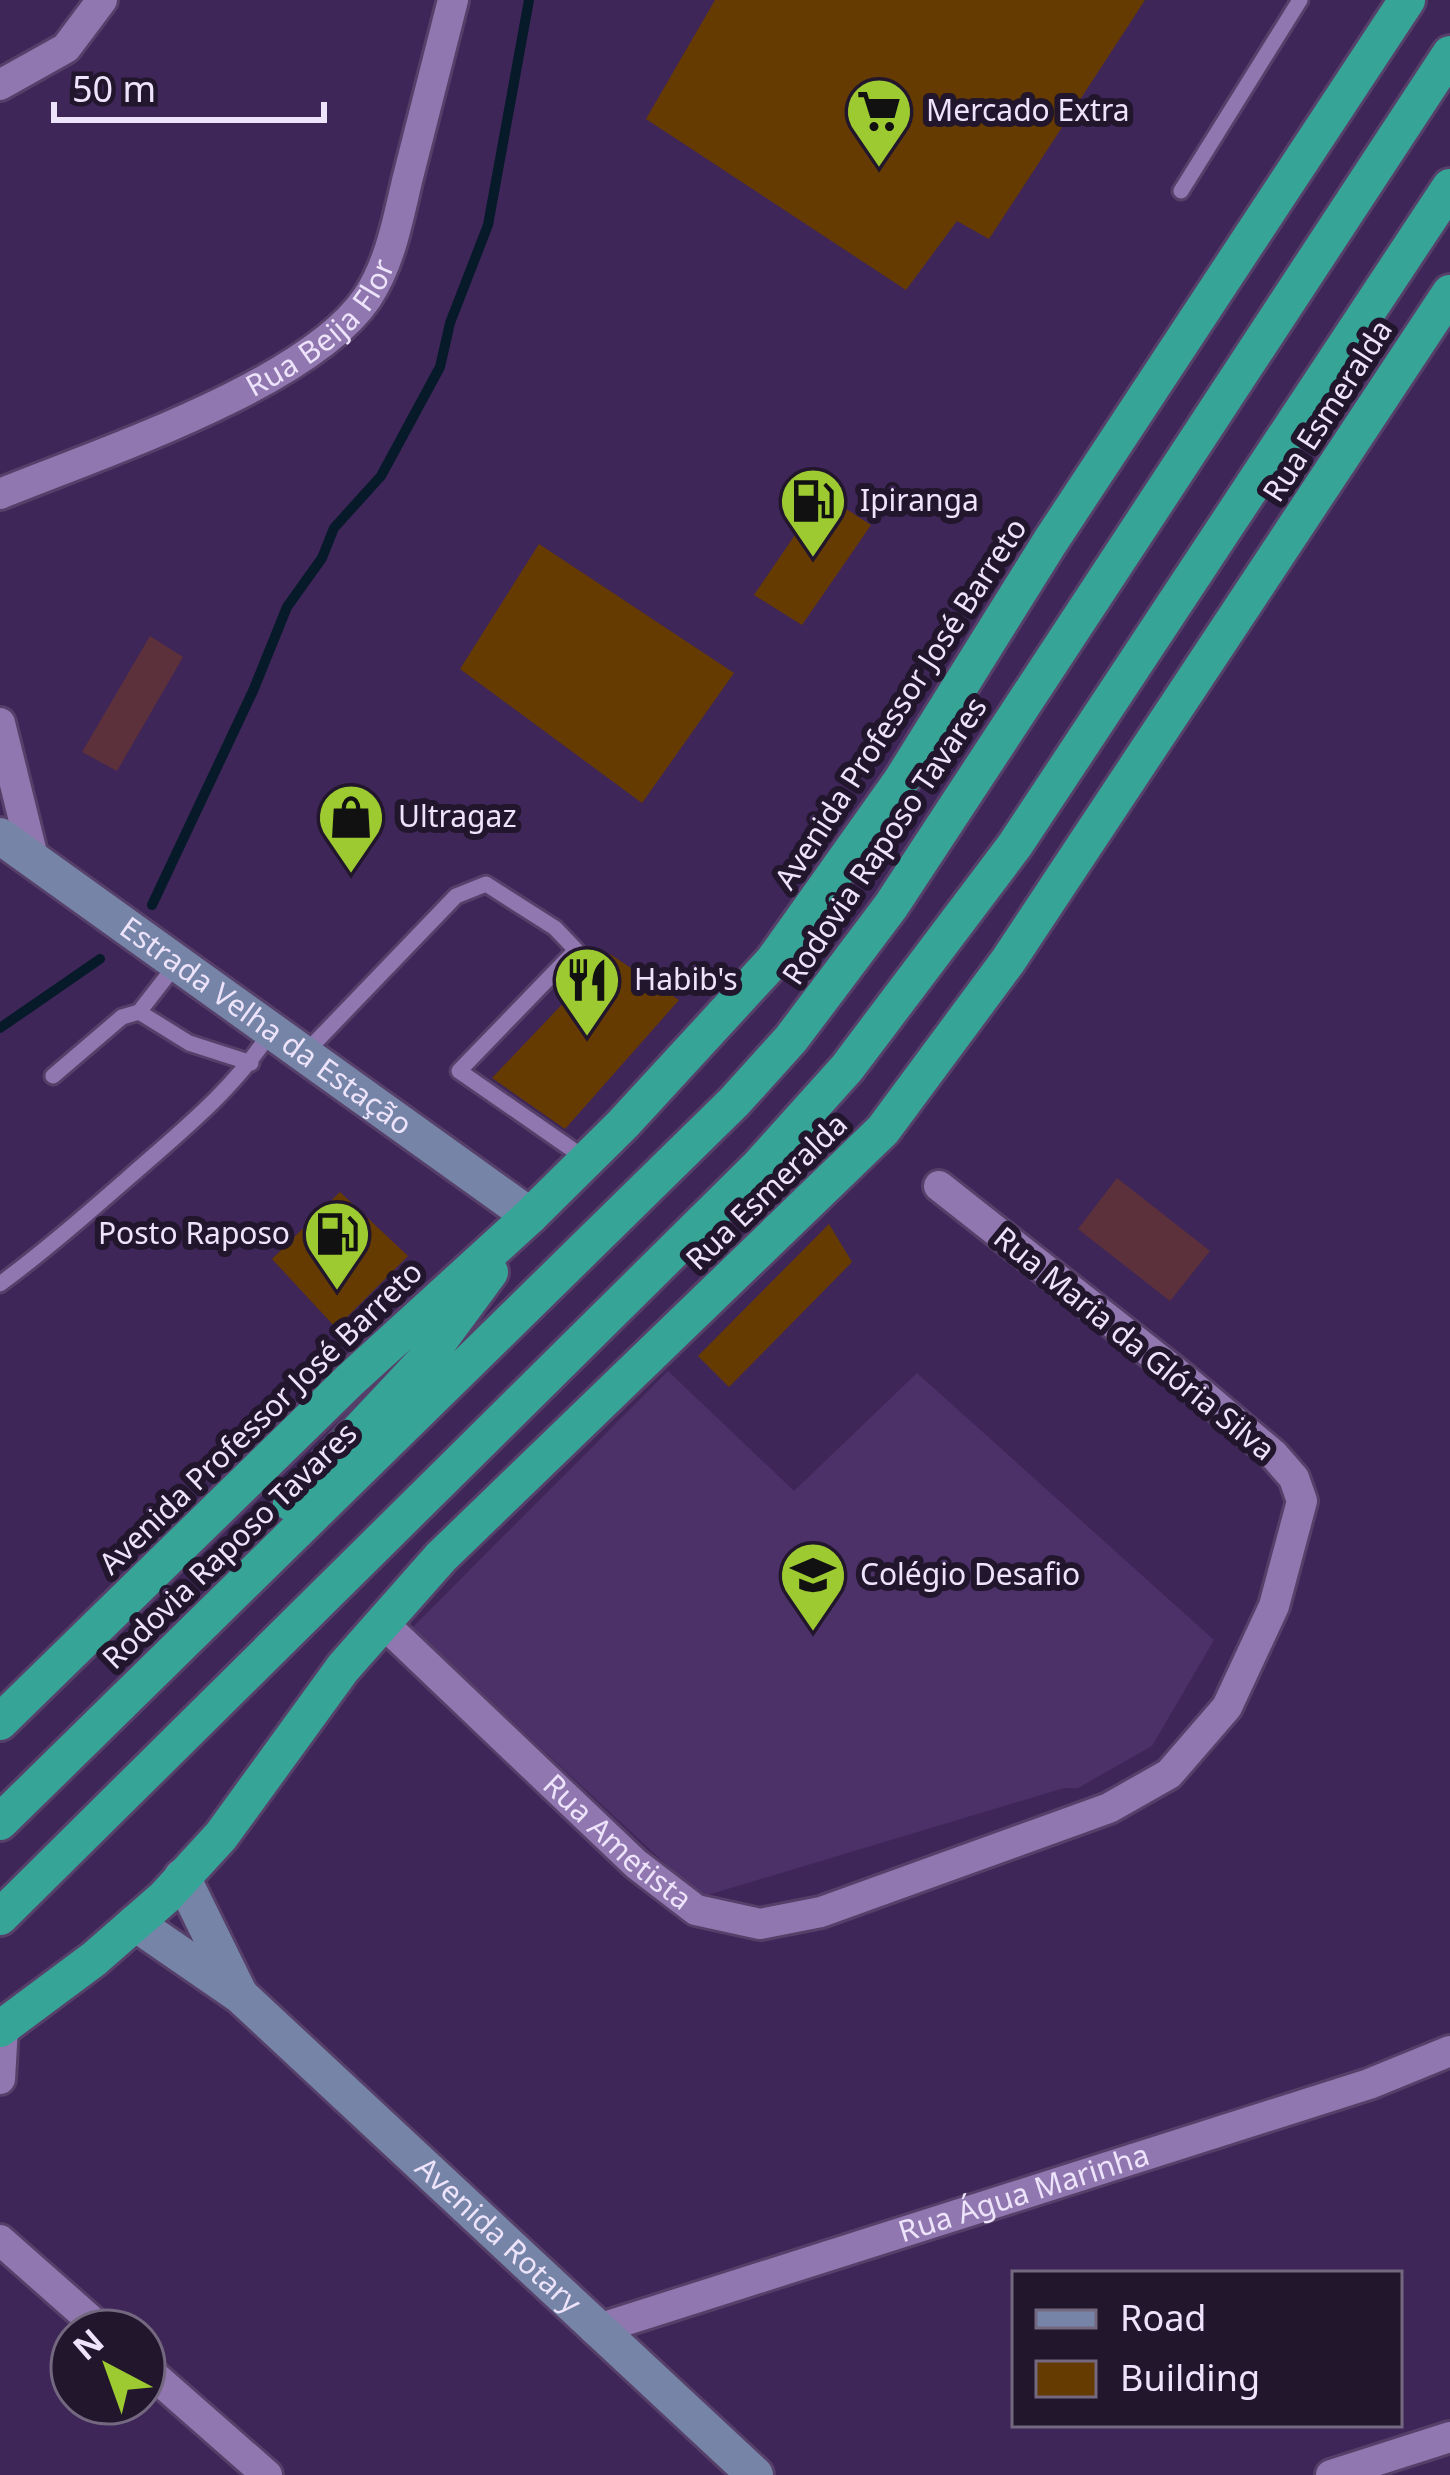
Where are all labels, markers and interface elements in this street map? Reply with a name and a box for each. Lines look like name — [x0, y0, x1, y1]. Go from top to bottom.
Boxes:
scale bar — [54, 48, 324, 122]
text: 50 m — [72, 64, 156, 113]
supermarket icon: Mercado Extra — [844, 76, 914, 170]
place label: Mercado Extra — [926, 89, 1130, 130]
street label: Rua Beija Flor — [238, 253, 403, 406]
street label: Rua Esmeralda — [1252, 311, 1401, 509]
fuel station icon: Ipiranga — [778, 466, 848, 560]
place label: Ipiranga — [860, 479, 979, 520]
street label: Avenida Professor José Barreto — [764, 510, 1035, 897]
street label: Rodovia Raposo Tavares — [772, 688, 996, 992]
shop icon: Ultragaz — [316, 782, 386, 876]
place label: Ultragaz — [398, 795, 517, 836]
street label: Estrada Velha da Estação — [112, 907, 421, 1144]
restaurant icon: Habib's — [552, 945, 622, 1039]
place label: Habib's — [634, 958, 738, 999]
street label: Rua Esmeralda — [676, 1103, 856, 1278]
fuel station icon: Posto Raposo — [302, 1199, 372, 1293]
place label: Posto Raposo — [98, 1212, 290, 1253]
street label: Rua Maria da Glória Silva — [986, 1217, 1284, 1469]
street label: Avenida Professor José Barreto — [89, 1251, 431, 1583]
street label: Rodovia Raposo Tavares — [93, 1412, 365, 1677]
school or university icon: Colégio Desafio — [778, 1540, 848, 1634]
place label: Colégio Desafio — [860, 1553, 1080, 1594]
street label: Rua Ametista — [535, 1764, 701, 1919]
street label: Rua Água Marinha — [893, 2133, 1154, 2251]
street label: Avenida Rotary — [407, 2147, 591, 2322]
legend — [1012, 2271, 1402, 2427]
text: Road — [1120, 2293, 1207, 2342]
north arrow — [48, 2307, 168, 2427]
text: N — [63, 2318, 113, 2370]
text: Building — [1120, 2353, 1260, 2402]

